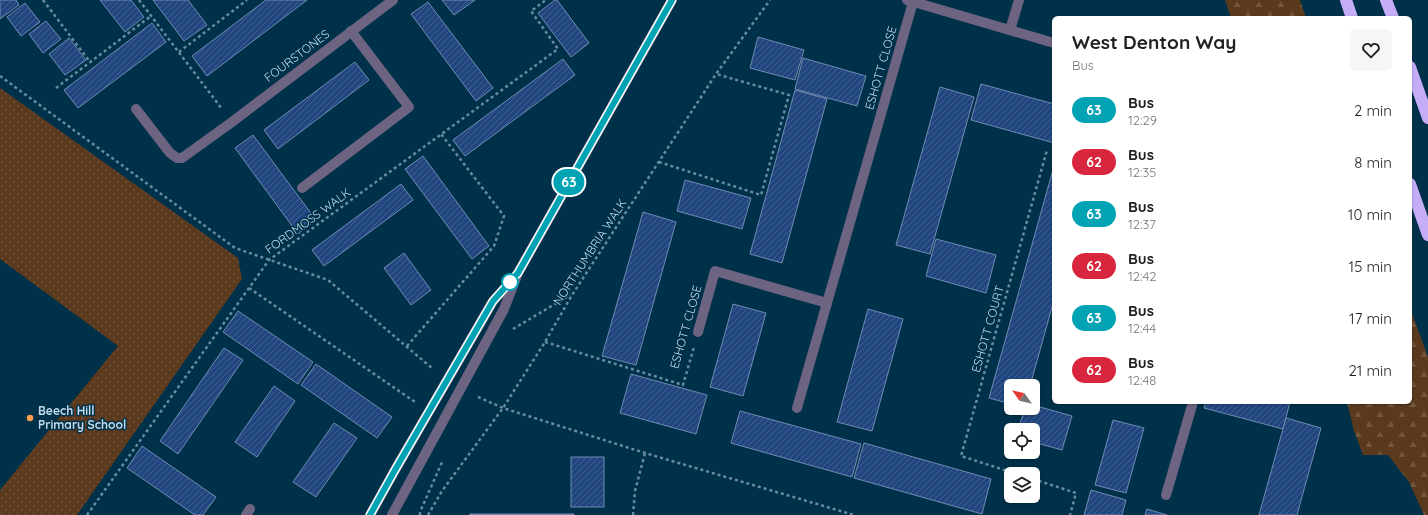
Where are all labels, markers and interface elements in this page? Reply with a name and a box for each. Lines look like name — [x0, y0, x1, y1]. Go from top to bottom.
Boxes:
street label: ESHOTT CLOSE — [861, 24, 900, 111]
street label: FOURSTONES — [261, 26, 332, 85]
button: heart — [1350, 29, 1392, 71]
text: West Denton Way — [1072, 30, 1236, 54]
text: Bus — [1072, 57, 1094, 73]
text: Bus — [1128, 93, 1154, 112]
text: 63 — [1086, 101, 1102, 119]
text: 2 min — [1354, 101, 1392, 120]
text: 12:29 — [1128, 112, 1157, 128]
text: Bus — [1128, 145, 1154, 164]
text: 62 — [1086, 153, 1102, 171]
text: 8 min — [1354, 153, 1392, 172]
text: 12:35 — [1128, 164, 1156, 180]
line badge: 63 — [551, 169, 587, 195]
text: 63 — [561, 173, 577, 191]
street label: FORDMOSS WALK — [262, 185, 353, 257]
street label: NORTHUMBRIA WALK — [550, 196, 630, 308]
text: Bus — [1128, 197, 1154, 216]
text: 63 — [1086, 205, 1102, 223]
text: 10 min — [1348, 205, 1392, 224]
text: 12:37 — [1128, 216, 1156, 232]
text: Bus — [1128, 249, 1154, 268]
text: 62 — [1086, 257, 1102, 275]
text: 15 min — [1349, 257, 1392, 276]
text: 12:42 — [1128, 268, 1157, 284]
unlabelled marker — [501, 273, 519, 291]
street label: ESHOTT CLOSE — [666, 283, 705, 370]
street label: ESHOTT COURT — [968, 284, 1007, 374]
text: Bus — [1128, 301, 1154, 320]
text: 63 — [1086, 309, 1102, 327]
text: 17 min — [1349, 309, 1392, 328]
text: 12:44 — [1128, 320, 1156, 336]
text: Bus — [1128, 353, 1154, 372]
text: 62 — [1086, 361, 1102, 379]
text: 21 min — [1348, 361, 1392, 380]
text: 12:48 — [1128, 372, 1156, 388]
north arrow — [1004, 379, 1040, 415]
map controls — [1004, 379, 1040, 503]
place label: Beech Hill Primary School — [38, 403, 126, 432]
marker: Beech Hill Primary School — [25, 413, 35, 423]
button: locate — [1004, 423, 1040, 459]
button: layers — [1004, 467, 1040, 503]

